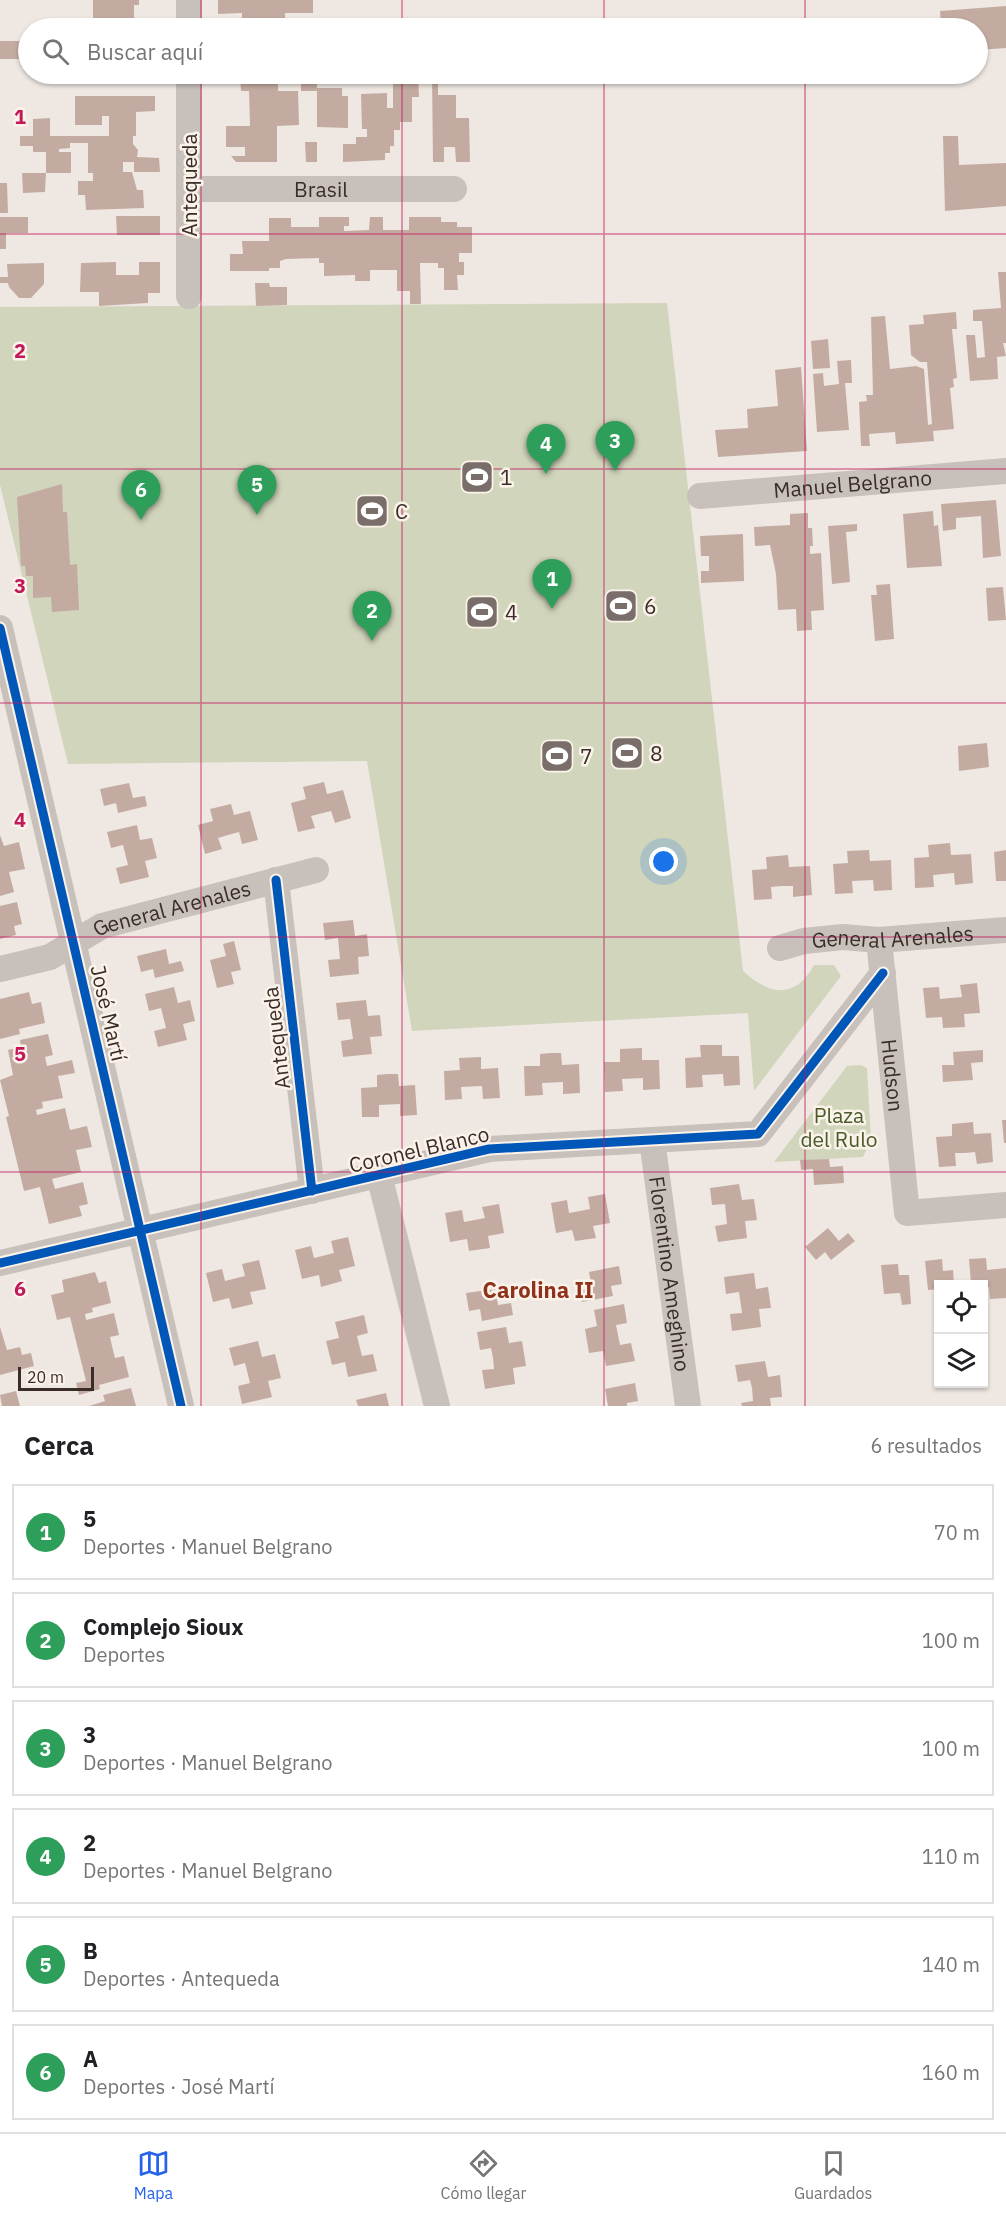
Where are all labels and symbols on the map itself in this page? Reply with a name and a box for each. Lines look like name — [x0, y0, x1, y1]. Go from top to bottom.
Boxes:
text: 1 — [14, 103, 26, 130]
street label: Antequeda — [175, 133, 203, 237]
street label: Brasil — [294, 175, 348, 203]
text: 2 — [14, 337, 26, 364]
pin: 3 — [596, 422, 634, 471]
pin: 4 — [526, 424, 566, 474]
sports icon: 1 — [459, 459, 495, 495]
place label: 1 — [500, 463, 513, 491]
street label: Manuel Belgrano — [772, 463, 933, 504]
pin: 5 — [238, 466, 276, 515]
pin: 6 — [122, 470, 160, 520]
sports icon: C — [354, 493, 390, 529]
place label: C — [395, 497, 408, 525]
pin: 1 — [532, 560, 572, 609]
text: 3 — [14, 572, 26, 599]
sports icon: 6 — [603, 588, 639, 624]
pin: 2 — [352, 592, 392, 641]
place label: 6 — [644, 592, 657, 620]
sports icon: 4 — [464, 594, 500, 630]
place label: 4 — [505, 598, 518, 626]
sports icon: 8 — [609, 735, 645, 771]
sports icon: 7 — [539, 738, 575, 774]
place label: 8 — [650, 739, 663, 767]
place label: 7 — [580, 742, 593, 770]
text: 4 — [14, 806, 26, 833]
your location — [649, 847, 678, 876]
street label: General Arenales — [87, 874, 254, 943]
street label: General Arenales — [810, 919, 975, 954]
street label: José Martí — [84, 962, 134, 1064]
street label: Antequeda — [256, 985, 296, 1091]
street label: Hudson — [875, 1038, 911, 1113]
text: 5 — [14, 1040, 26, 1067]
park label: Plaza del Rulo — [800, 1101, 878, 1153]
street label: Coronel Blanco — [346, 1119, 492, 1179]
street label: Florentino Ameghino — [643, 1174, 697, 1373]
text: 6 — [14, 1275, 26, 1302]
district label: Carolina II — [483, 1275, 593, 1304]
scale bar — [18, 1364, 94, 1392]

